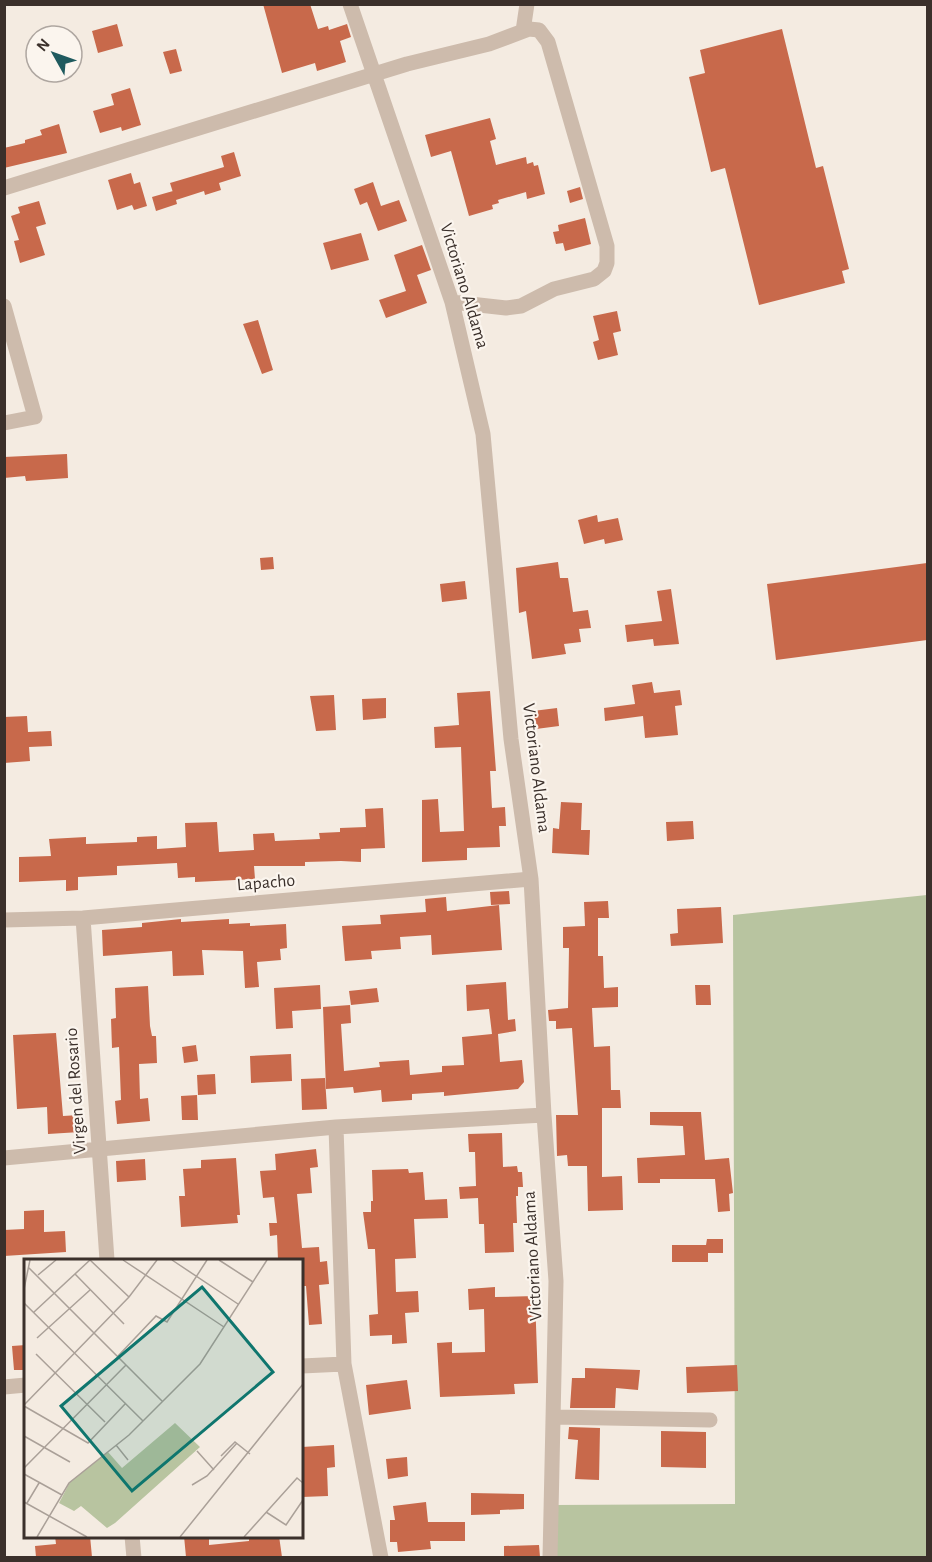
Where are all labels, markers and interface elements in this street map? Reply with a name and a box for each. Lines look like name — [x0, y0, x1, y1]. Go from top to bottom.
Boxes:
north arrow — [24, 24, 84, 84]
text: N — [34, 36, 53, 54]
street label: Victoriano Aldama — [436, 221, 492, 351]
street label: Victoriano Aldama — [519, 702, 553, 834]
street label: Lapacho — [236, 871, 296, 895]
street label: Virgen del Rosario — [63, 1027, 89, 1155]
street label: Victoriano Aldama — [521, 1191, 545, 1321]
inset map — [24, 1259, 303, 1538]

